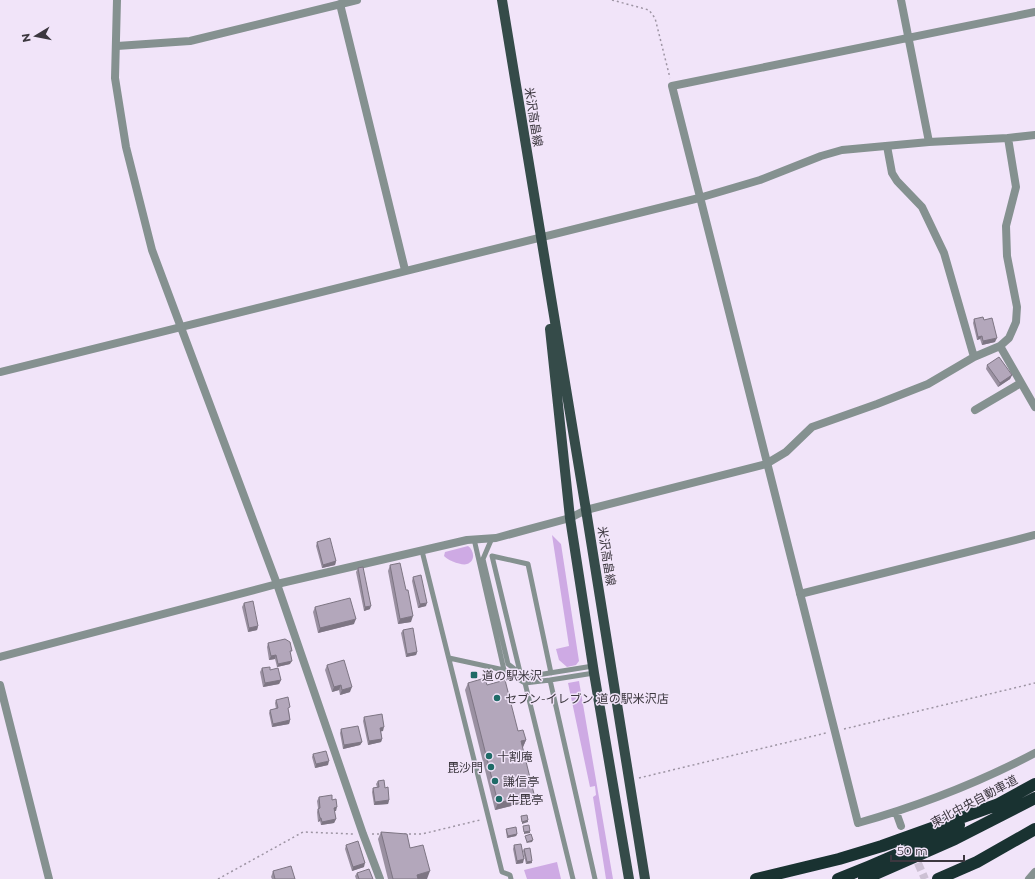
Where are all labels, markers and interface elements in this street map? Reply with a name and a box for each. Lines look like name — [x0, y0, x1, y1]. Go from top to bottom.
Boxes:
north arrow — [16, 16, 56, 56]
text: N — [18, 32, 34, 43]
street label: 米沢高畠線 — [522, 86, 546, 148]
street label: 米沢高畠線 — [595, 525, 619, 587]
place label: 道の駅米沢 — [482, 668, 542, 683]
marker: 道の駅米沢 — [469, 670, 479, 680]
place label: セブン-イレブン 道の駅米沢店 — [505, 691, 669, 706]
marker: セブン-イレブン 道の駅米沢店 — [492, 693, 502, 703]
place label: 十割庵 — [497, 749, 533, 764]
marker: 十割庵 — [484, 751, 494, 761]
place label: 毘沙門 — [447, 760, 483, 775]
marker: 毘沙門 — [486, 762, 496, 772]
street label: 東北中央自動車道 — [928, 772, 1020, 830]
place label: 謙信亭 — [503, 774, 539, 789]
marker: 謙信亭 — [490, 776, 500, 786]
place label: 牛毘亭 — [507, 792, 543, 807]
marker: 牛毘亭 — [494, 794, 504, 804]
scale bar — [891, 837, 964, 863]
text: 50 m — [897, 843, 928, 858]

